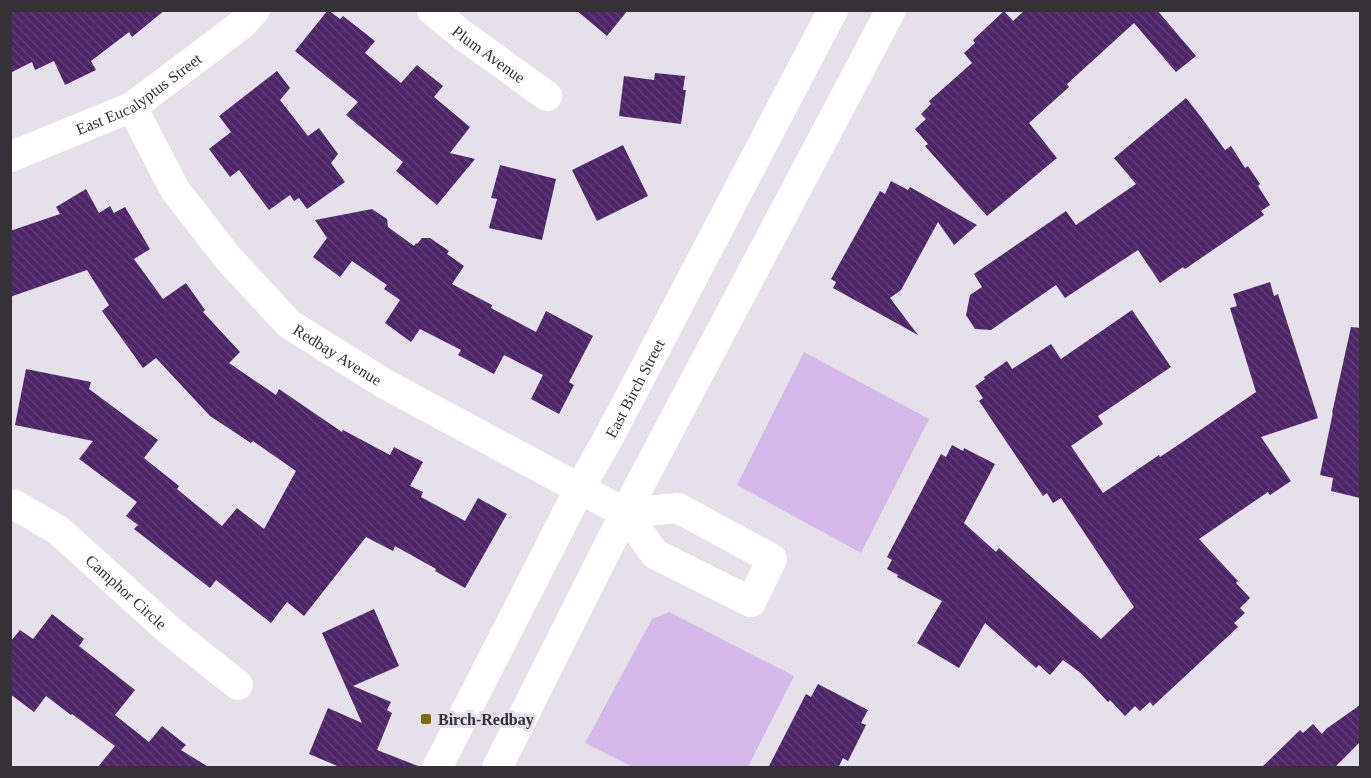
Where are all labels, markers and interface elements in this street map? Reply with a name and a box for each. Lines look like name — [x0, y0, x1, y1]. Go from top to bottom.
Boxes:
street label: Plum Avenue — [449, 22, 528, 86]
street label: East Eucalyptus Street — [74, 50, 205, 138]
street label: Redbay Avenue — [290, 321, 385, 389]
street label: East Birch Street — [602, 336, 668, 441]
street label: Camphor Circle — [82, 551, 170, 633]
place label: Birch-Redbay — [438, 711, 534, 729]
marker: Birch-Redbay — [419, 712, 433, 726]

